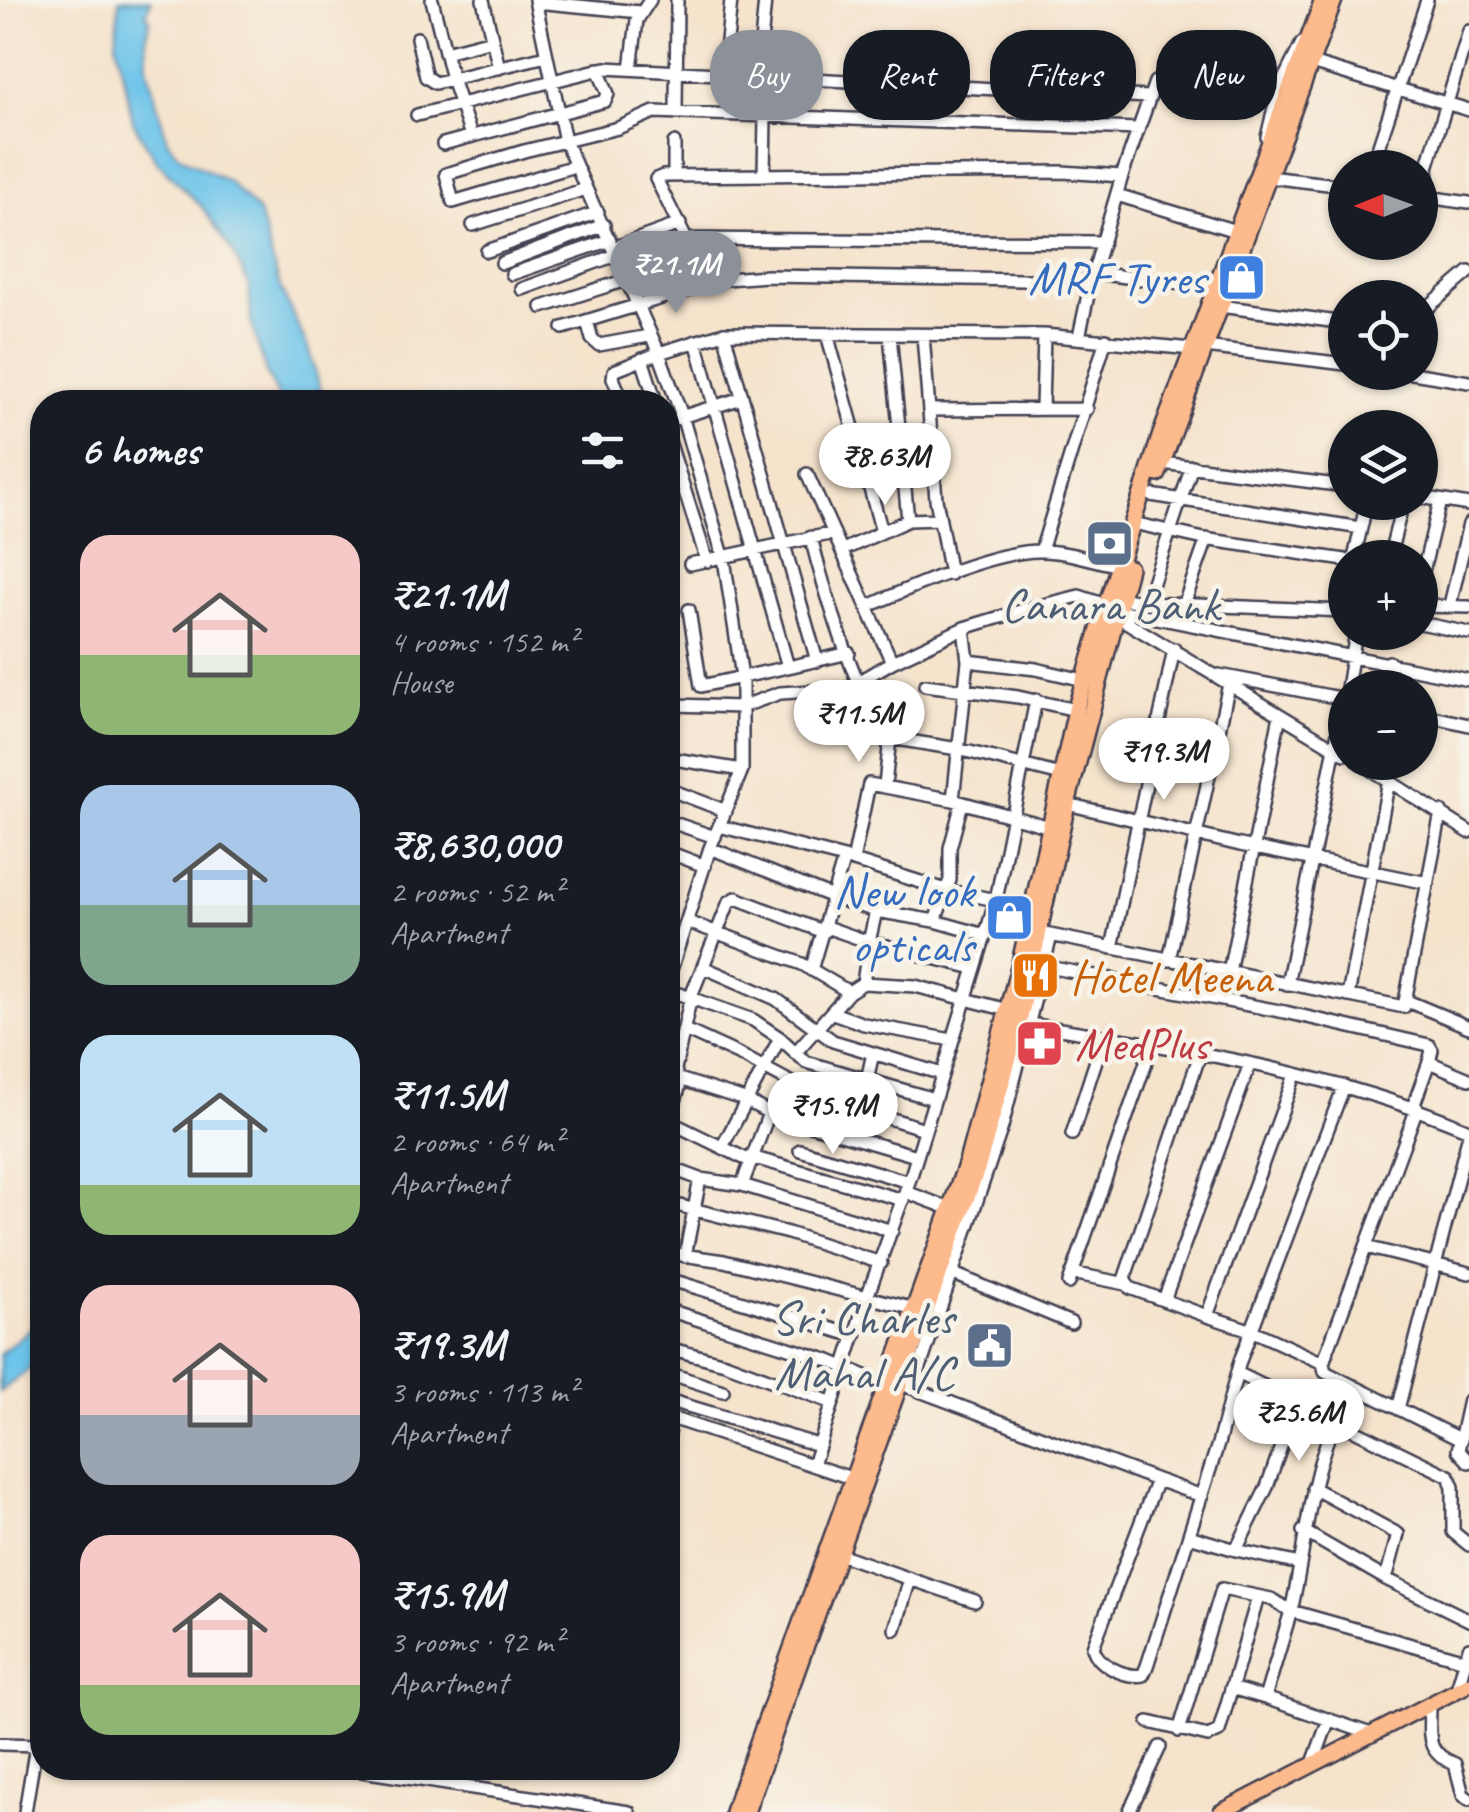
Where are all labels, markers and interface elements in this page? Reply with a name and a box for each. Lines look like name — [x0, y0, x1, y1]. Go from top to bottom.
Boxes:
chip: Buy — [710, 30, 823, 120]
chip: Rent — [843, 30, 970, 120]
chip: Filters — [990, 30, 1136, 120]
chip: New — [1156, 30, 1277, 120]
north arrow — [1328, 150, 1438, 260]
map controls — [1328, 150, 1438, 780]
pin: ₹21.1M — [595, 231, 757, 316]
text: ₹21.1M — [632, 243, 720, 284]
place label: MRF Tyres — [1028, 248, 1210, 308]
shop icon: MRF Tyres — [1215, 251, 1267, 303]
button: locate — [1328, 280, 1438, 390]
button: layers — [1328, 410, 1438, 520]
icon: filters — [575, 423, 630, 478]
pin: ₹8.63M — [804, 423, 966, 508]
text: 6 homes — [80, 424, 199, 477]
text: ₹8.63M — [841, 435, 929, 476]
bank icon: Canara Bank — [1084, 518, 1136, 570]
button: + — [1328, 540, 1438, 650]
text: ₹21.1M — [390, 568, 505, 621]
icon: home — [160, 575, 280, 695]
place label: Canara Bank — [1001, 575, 1223, 635]
text: 4 rooms · 152 m² — [390, 621, 577, 662]
text: House — [390, 662, 452, 703]
button: − — [1328, 670, 1438, 780]
pin: ₹11.5M — [778, 680, 940, 765]
text: ₹11.5M — [816, 692, 902, 733]
pin: ₹19.3M — [1083, 718, 1245, 803]
text: ₹19.3M — [1121, 730, 1207, 771]
text: ₹8,630,000 — [390, 818, 559, 871]
icon: home — [160, 825, 280, 945]
place label: New look opticals — [833, 861, 978, 976]
text: 2 rooms · 52 m² — [390, 871, 563, 912]
shop icon: New look opticals — [983, 892, 1035, 944]
text: Apartment — [390, 912, 508, 953]
place label: Hotel Meena — [1070, 947, 1275, 1007]
restaurant icon: Hotel Meena — [1009, 950, 1061, 1002]
place label: MedPlus — [1075, 1014, 1213, 1074]
pharmacy icon: MedPlus — [1014, 1017, 1066, 1069]
text: ₹11.5M — [390, 1068, 504, 1121]
pin: ₹15.9M — [752, 1072, 914, 1157]
icon: home — [160, 1075, 280, 1195]
text: ₹15.9M — [790, 1084, 876, 1125]
text: 2 rooms · 64 m² — [390, 1121, 563, 1162]
text: Apartment — [390, 1162, 508, 1203]
place label: Sri Charles Mahal A/C — [772, 1288, 958, 1403]
text: ₹19.3M — [390, 1318, 504, 1371]
public building icon: Sri Charles Mahal A/C — [963, 1319, 1015, 1371]
icon: home — [160, 1325, 280, 1445]
text: 3 rooms · 113 m² — [390, 1371, 577, 1412]
pin: ₹25.6M — [1218, 1379, 1380, 1464]
text: ₹25.6M — [1255, 1391, 1343, 1432]
text: Apartment — [390, 1412, 508, 1453]
text: ₹15.9M — [390, 1568, 503, 1621]
icon: home — [160, 1575, 280, 1695]
text: 3 rooms · 92 m² — [390, 1621, 563, 1662]
text: Apartment — [390, 1662, 508, 1703]

